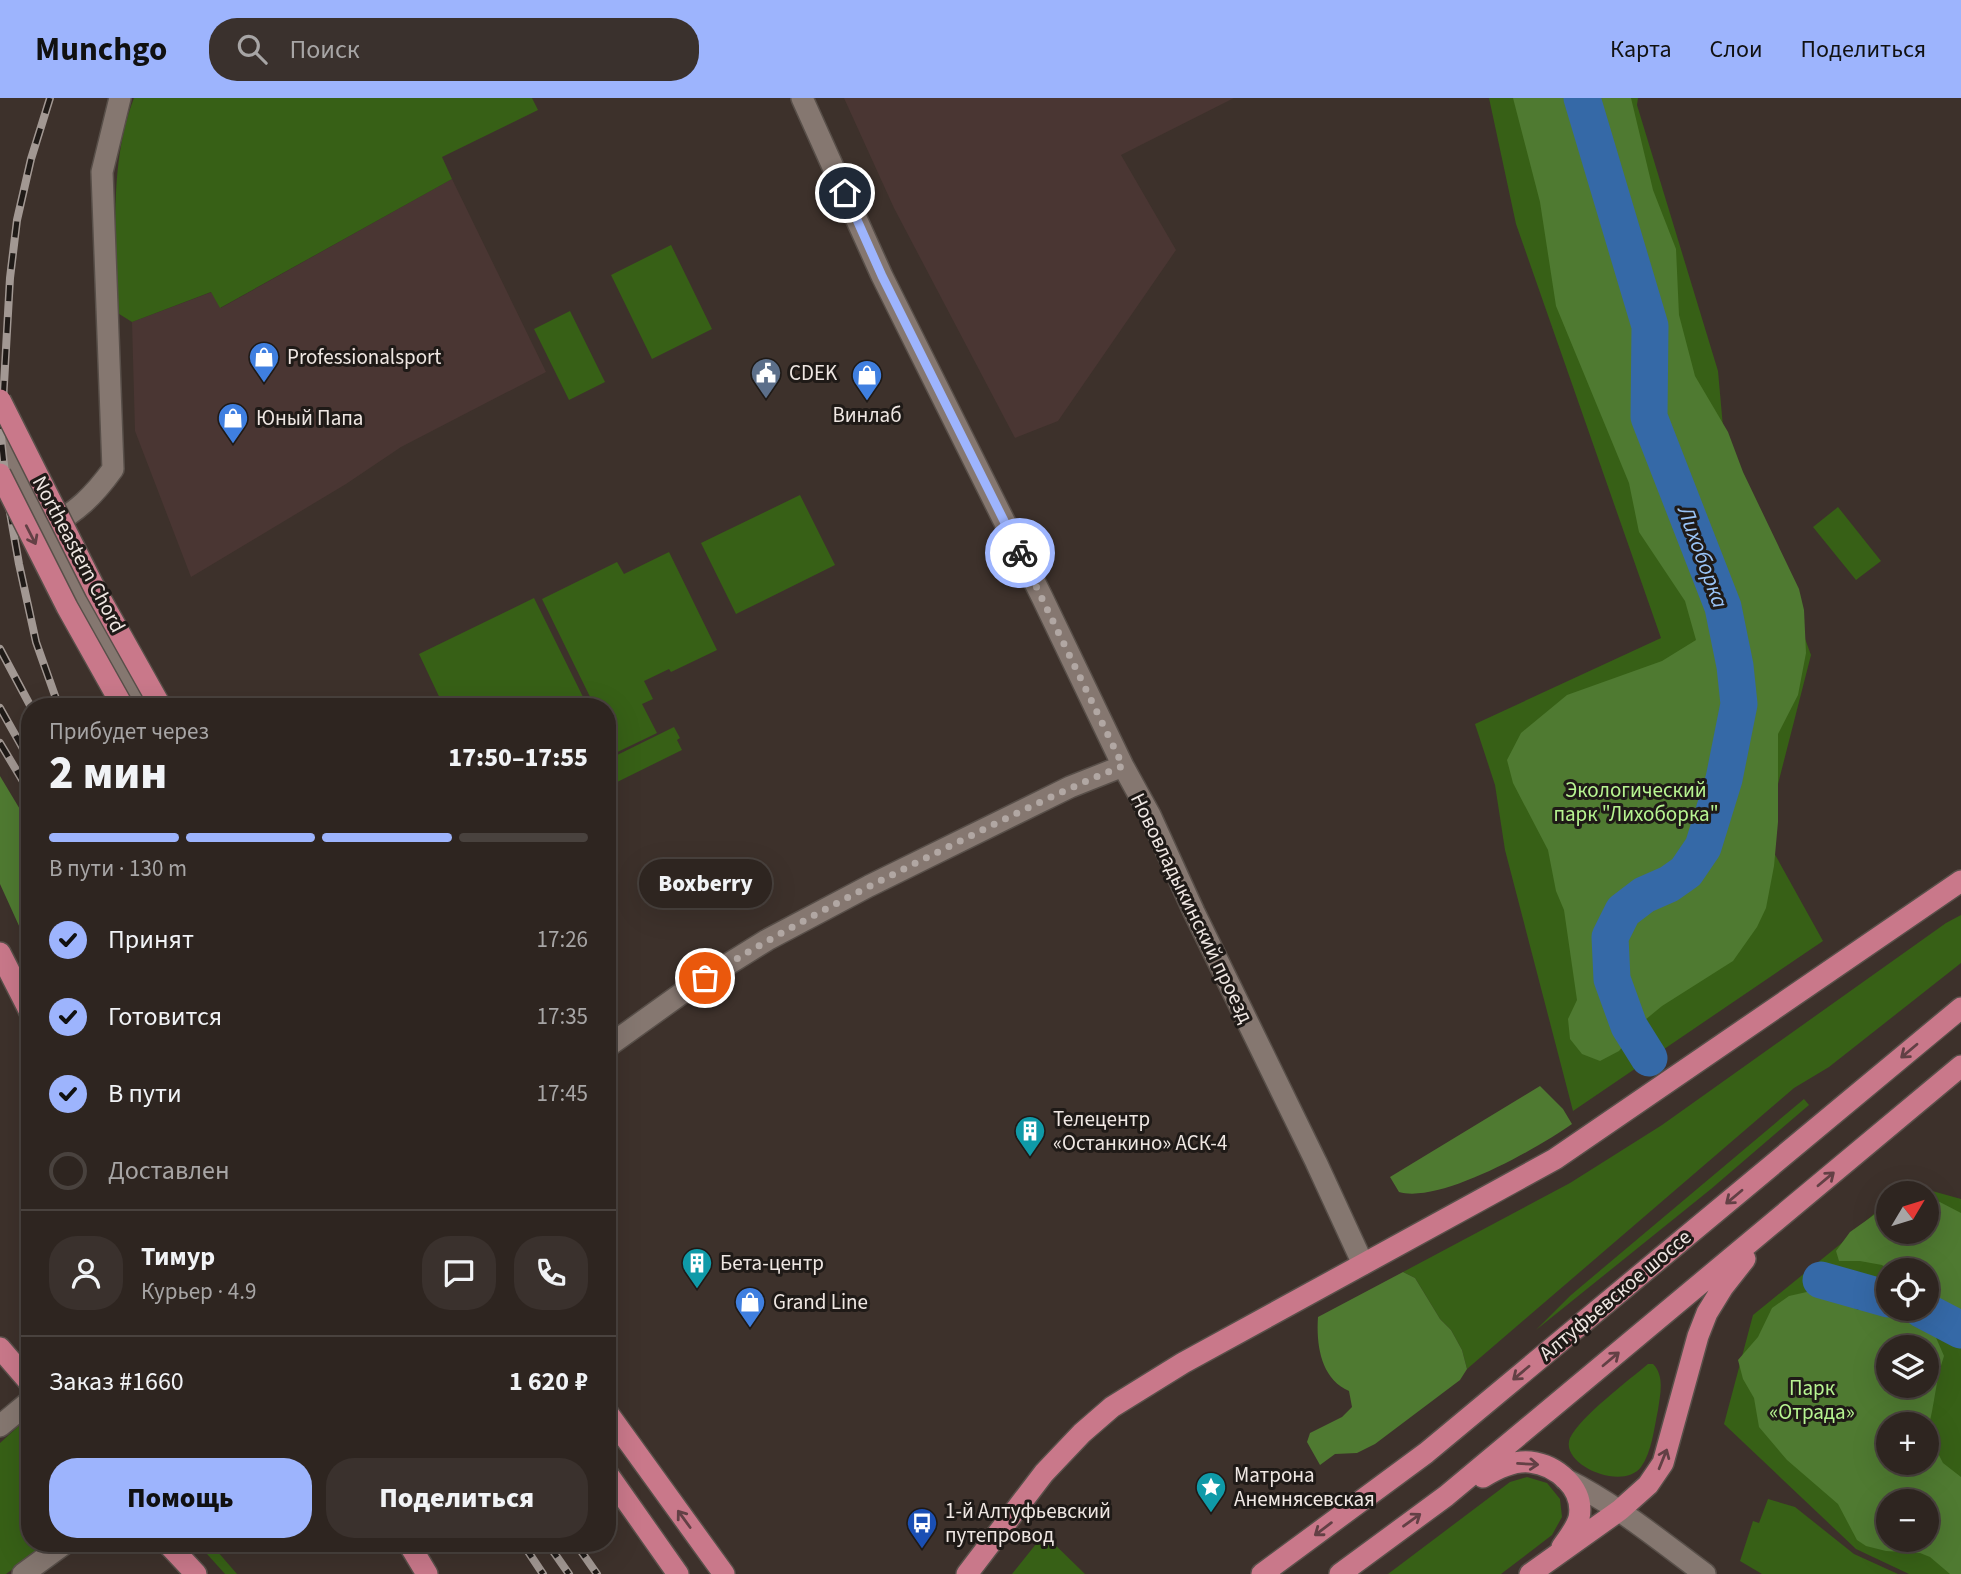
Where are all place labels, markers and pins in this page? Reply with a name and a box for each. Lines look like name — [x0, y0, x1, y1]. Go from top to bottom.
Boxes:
pin — [815, 163, 875, 223]
shop icon: Professionalsport — [247, 340, 281, 384]
place label: Professionalsport — [287, 342, 441, 372]
public building icon: CDEK — [749, 356, 783, 400]
place label: CDEK — [789, 358, 838, 388]
shop icon: Винлаб — [850, 358, 884, 402]
place label: Винлаб — [832, 400, 902, 430]
shop icon: Юный Папа — [216, 401, 250, 445]
place label: Юный Папа — [256, 403, 363, 433]
callout: Boxberry — [638, 859, 772, 908]
pin — [675, 948, 735, 1008]
place label: Телецентр «Останкино» АСК-4 — [1053, 1104, 1227, 1158]
building icon: Телецентр «Останкино» АСК-4 — [1013, 1114, 1047, 1158]
building icon: Бета-центр — [680, 1246, 714, 1290]
place label: Бета-центр — [720, 1248, 824, 1278]
shop icon: Grand Line — [733, 1285, 767, 1329]
place label: Grand Line — [773, 1287, 868, 1317]
place label: Матрона Анемнясевская — [1234, 1460, 1375, 1514]
place icon: Матрона Анемнясевская — [1194, 1470, 1228, 1514]
place label: 1-й Алтуфьевский путепровод — [945, 1496, 1111, 1550]
bus stop icon: 1-й Алтуфьевский путепровод — [905, 1506, 939, 1550]

